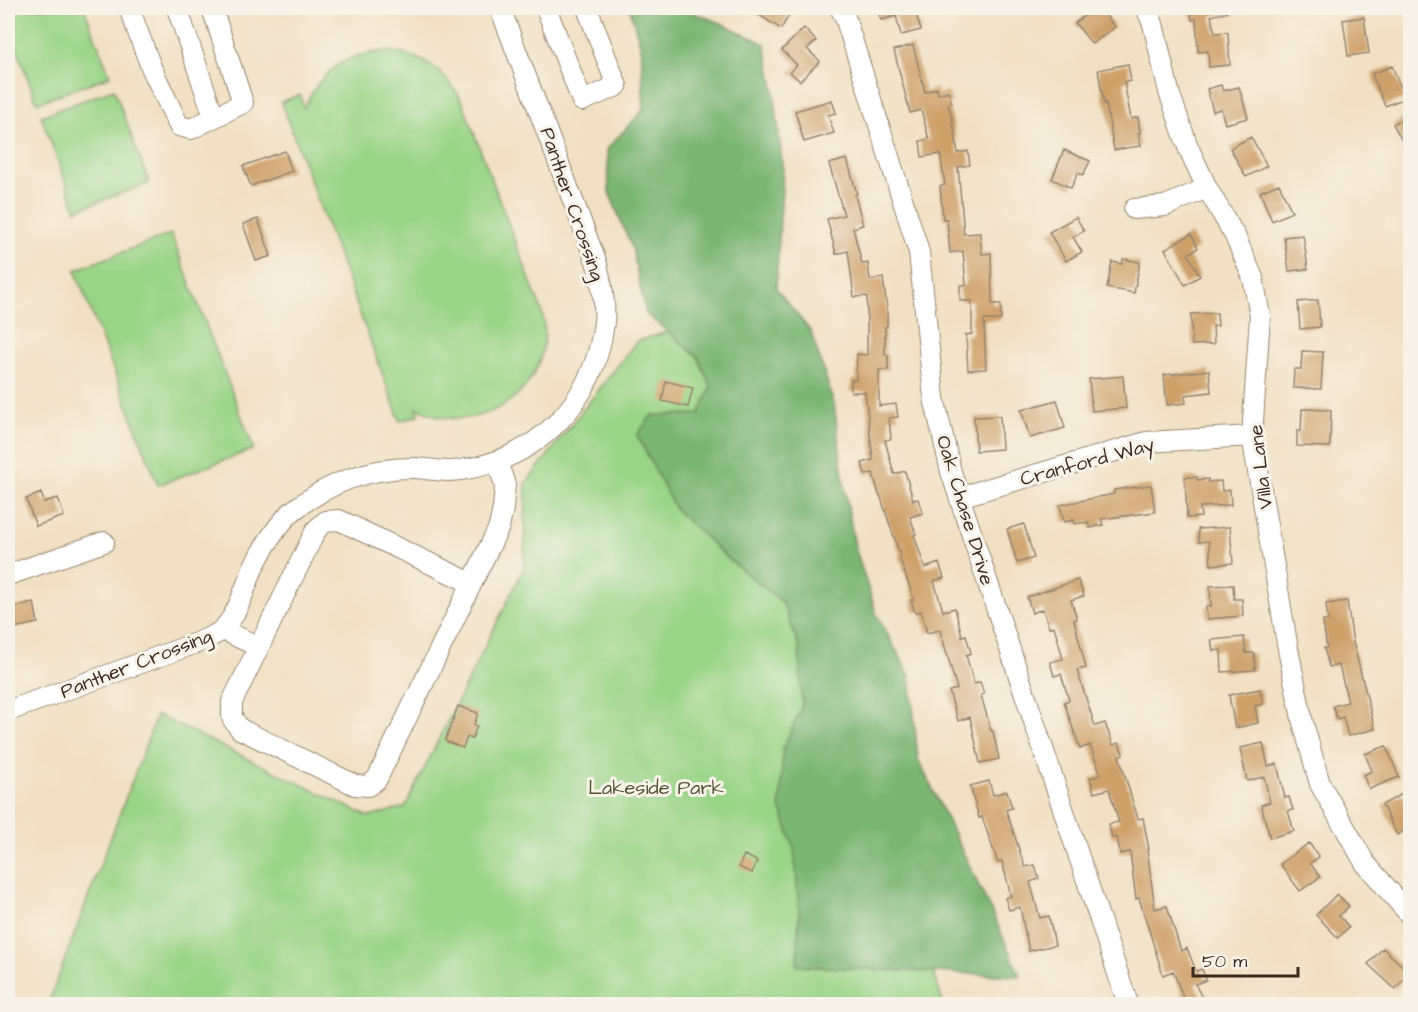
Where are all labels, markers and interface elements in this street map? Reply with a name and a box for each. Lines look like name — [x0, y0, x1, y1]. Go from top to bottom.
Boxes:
street label: Panther Crossing — [532, 124, 611, 285]
street label: Villa Lane — [1242, 423, 1280, 511]
street label: Cranford Way — [1017, 431, 1158, 494]
street label: Oak Chase Drive — [929, 432, 1001, 589]
street label: Panther Crossing — [56, 622, 217, 707]
park label: Lakeside Park — [588, 774, 724, 802]
scale bar — [1193, 940, 1298, 978]
text: 50 m — [1202, 949, 1247, 974]

